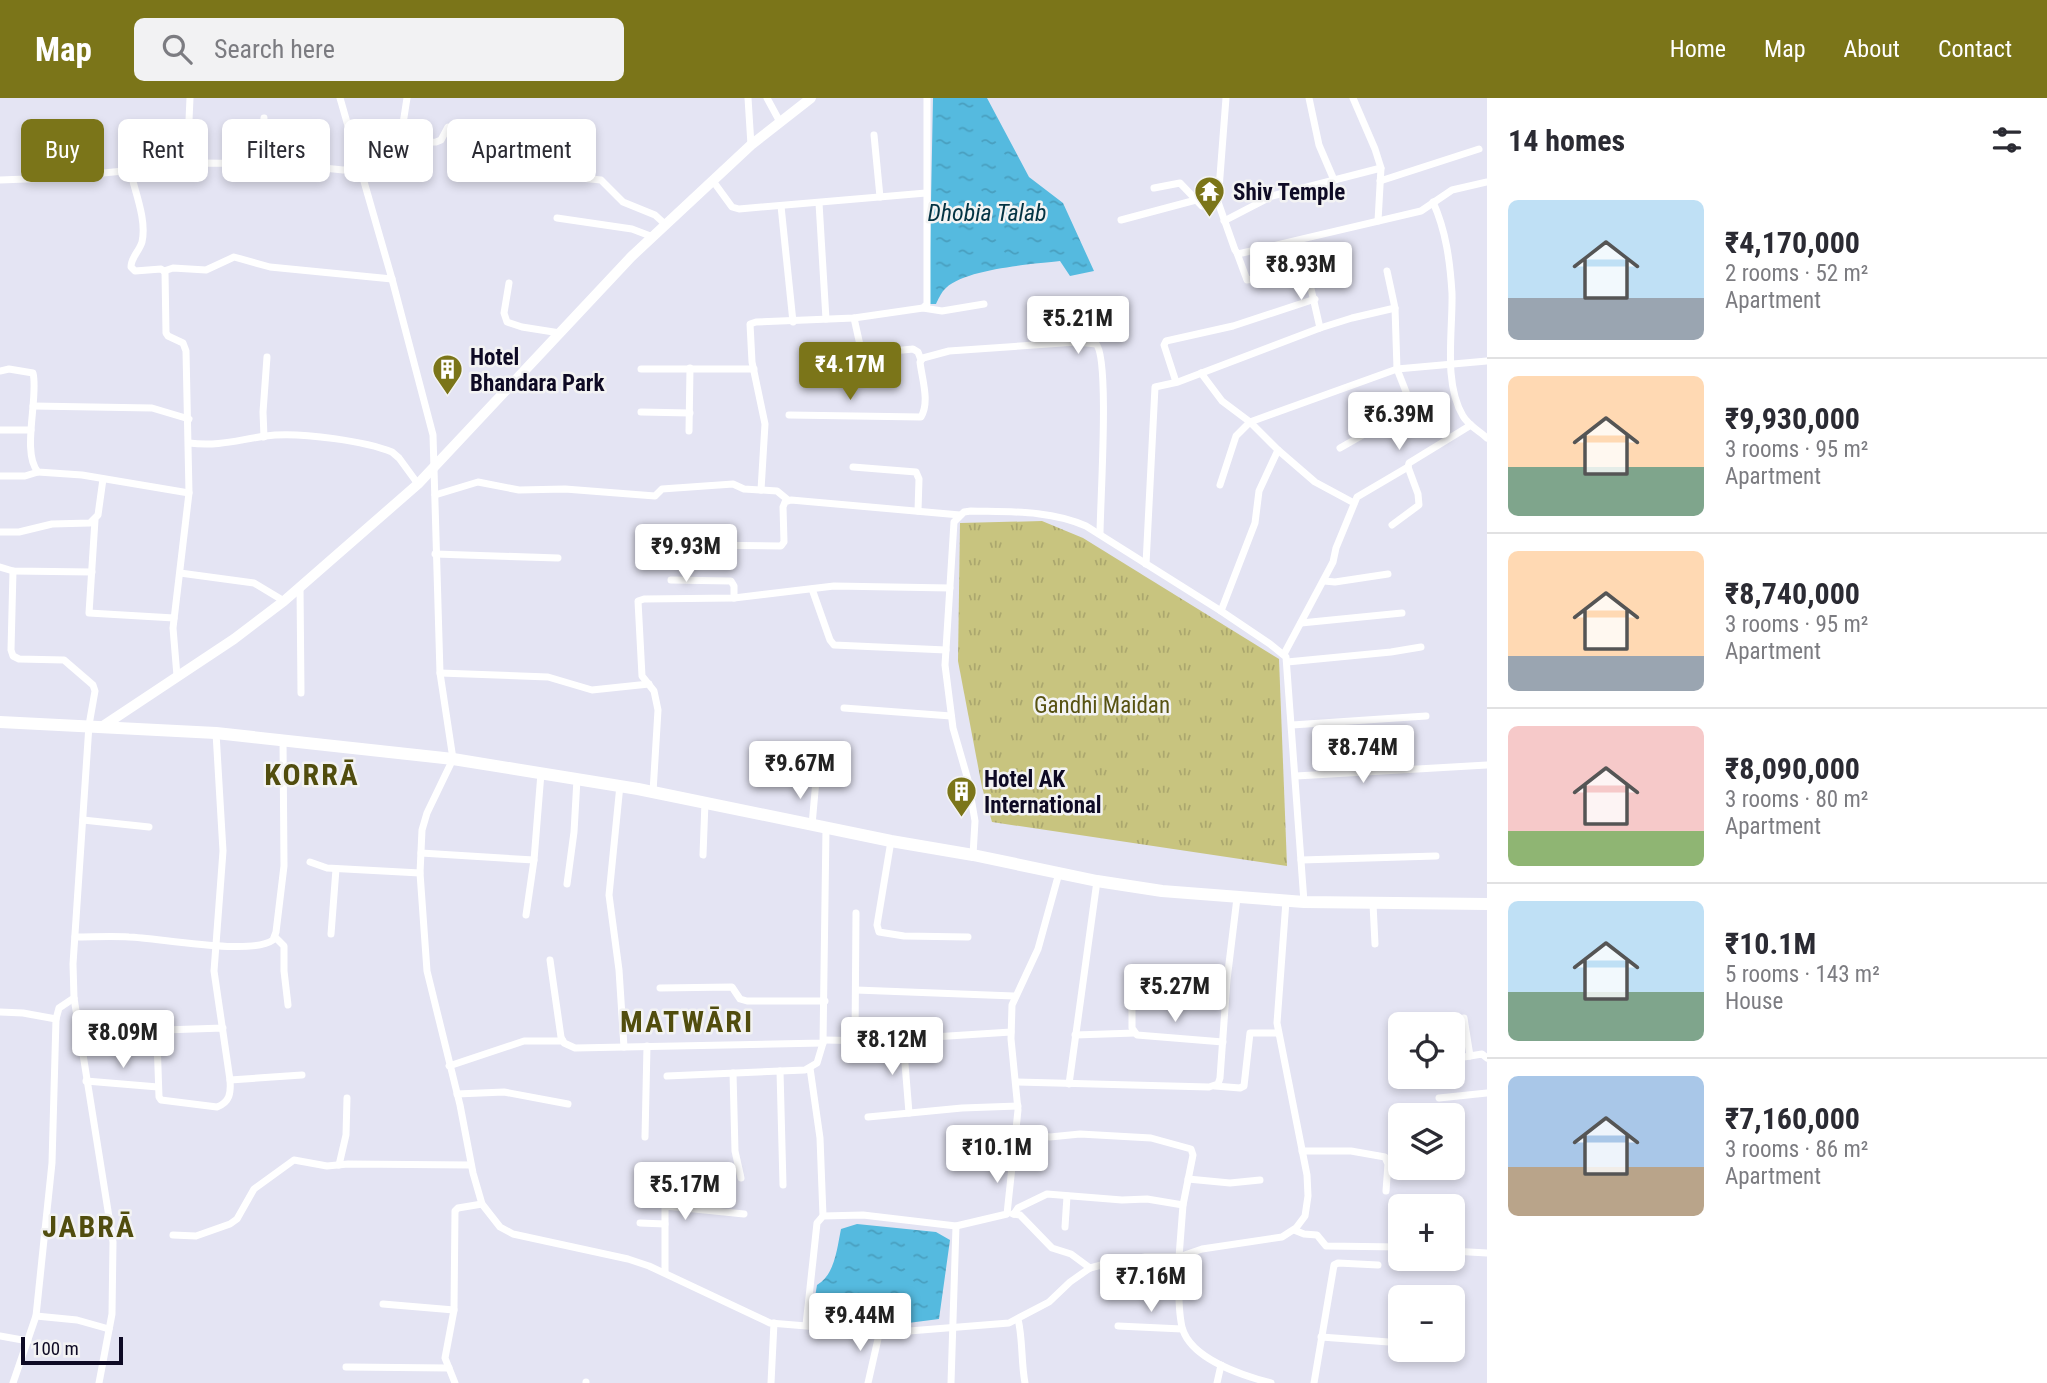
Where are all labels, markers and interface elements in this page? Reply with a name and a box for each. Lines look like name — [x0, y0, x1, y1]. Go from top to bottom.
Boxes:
search box — [134, 18, 624, 81]
text: Map — [35, 30, 92, 69]
icon: search — [158, 30, 196, 68]
text: Search here — [214, 34, 335, 64]
text: Home — [1670, 35, 1726, 63]
text: Map — [1764, 35, 1806, 63]
text: About — [1844, 35, 1900, 63]
text: Contact — [1938, 35, 2012, 63]
chip: Buy — [21, 119, 104, 182]
chip: Rent — [118, 119, 208, 182]
chip: Filters — [222, 119, 330, 182]
chip: New — [344, 119, 433, 182]
chip: Apartment — [447, 119, 596, 182]
icon: filters — [1988, 121, 2026, 159]
text: 14 homes — [1508, 123, 1625, 158]
temple icon: Shiv Temple — [1193, 175, 1227, 219]
place label: Shiv Temple — [1233, 179, 1345, 206]
water label: Dhobia Talab — [927, 199, 1047, 227]
text: ₹4,170,000 — [1725, 225, 1860, 260]
icon: home — [1564, 228, 1648, 312]
pin: ₹8.93M — [1244, 242, 1358, 302]
text: ₹8.93M — [1266, 251, 1336, 278]
text: 2 rooms · 52 m² — [1725, 260, 1868, 287]
text: Apartment — [1725, 287, 1821, 314]
pin: ₹5.21M — [1021, 296, 1135, 356]
text: ₹5.21M — [1043, 305, 1113, 332]
pin: ₹4.17M — [793, 342, 907, 402]
place label: Hotel Bhandara Park — [470, 344, 605, 397]
text: ₹4.17M — [815, 351, 885, 378]
building icon: Hotel Bhandara Park — [430, 353, 464, 397]
pin: ₹6.39M — [1342, 392, 1456, 452]
text: ₹6.39M — [1364, 401, 1434, 428]
text: ₹9,930,000 — [1725, 401, 1860, 436]
icon: home — [1564, 404, 1648, 488]
text: 3 rooms · 95 m² — [1725, 436, 1868, 463]
text: Apartment — [1725, 463, 1821, 490]
pin: ₹9.93M — [629, 524, 743, 584]
text: ₹9.93M — [651, 533, 721, 560]
text: ₹8,740,000 — [1725, 576, 1860, 611]
icon: home — [1564, 579, 1648, 663]
text: 3 rooms · 95 m² — [1725, 611, 1868, 638]
text: Apartment — [1725, 638, 1821, 665]
park label: Gandhi Maidan — [1034, 692, 1170, 719]
pin: ₹8.74M — [1306, 726, 1420, 785]
text: ₹8.74M — [1328, 734, 1398, 761]
pin: ₹9.67M — [743, 742, 857, 801]
text: ₹9.67M — [765, 750, 835, 777]
text: ₹8,090,000 — [1725, 751, 1860, 786]
icon: home — [1564, 754, 1648, 838]
district label: KORRĀ — [264, 757, 360, 792]
place label: Hotel AK International — [984, 766, 1102, 819]
building icon: Hotel AK International — [944, 775, 978, 819]
text: 3 rooms · 80 m² — [1725, 786, 1868, 813]
text: Apartment — [1725, 813, 1821, 840]
text: ₹10.1M — [1725, 926, 1816, 961]
icon: home — [1564, 929, 1648, 1013]
text: 5 rooms · 143 m² — [1725, 961, 1880, 988]
pin: ₹5.27M — [1118, 964, 1232, 1024]
text: ₹5.27M — [1140, 973, 1210, 1000]
text: House — [1725, 988, 1783, 1015]
district label: MATWĀRI — [620, 1004, 754, 1039]
pin: ₹8.09M — [66, 1010, 180, 1070]
map controls — [1388, 1012, 1465, 1362]
button: locate — [1388, 1012, 1465, 1089]
pin: ₹8.12M — [835, 1018, 949, 1077]
text: ₹8.09M — [88, 1019, 158, 1046]
text: ₹8.12M — [857, 1026, 927, 1053]
text: ₹7,160,000 — [1725, 1101, 1860, 1136]
button: layers — [1388, 1103, 1465, 1180]
icon: home — [1564, 1104, 1648, 1188]
pin: ₹10.1M — [940, 1126, 1054, 1185]
text: ₹10.1M — [962, 1134, 1032, 1161]
text: 3 rooms · 86 m² — [1725, 1136, 1868, 1163]
pin: ₹5.17M — [628, 1162, 742, 1222]
text: Apartment — [1725, 1163, 1821, 1190]
text: ₹5.17M — [650, 1171, 720, 1198]
button: + — [1388, 1194, 1465, 1271]
district label: JABRĀ — [42, 1209, 136, 1244]
pin: ₹7.16M — [1094, 1254, 1208, 1314]
text: ₹7.16M — [1116, 1263, 1186, 1290]
button: − — [1388, 1285, 1465, 1362]
pin: ₹9.44M — [803, 1294, 917, 1353]
text: ₹9.44M — [825, 1302, 895, 1329]
scale bar — [21, 1334, 122, 1366]
text: 100 m — [32, 1337, 79, 1360]

